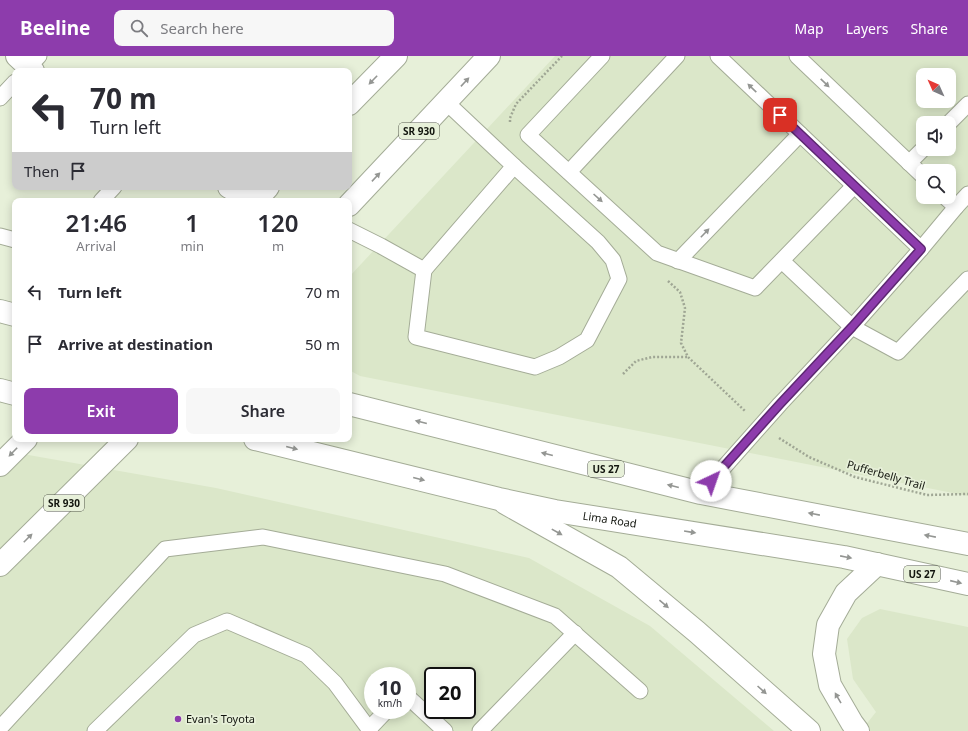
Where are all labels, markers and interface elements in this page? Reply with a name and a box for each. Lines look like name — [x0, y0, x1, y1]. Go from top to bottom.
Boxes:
search box — [114, 10, 394, 46]
text: Beeline — [20, 15, 90, 41]
icon: search — [128, 17, 150, 39]
text: Search here — [160, 18, 244, 38]
text: Map — [795, 19, 824, 38]
text: Layers — [846, 19, 888, 38]
text: Share — [910, 19, 948, 38]
north arrow — [916, 68, 956, 108]
map controls — [916, 68, 956, 204]
one-way arrow — [368, 75, 378, 85]
one-way arrow — [460, 77, 470, 87]
one-way arrow — [820, 78, 830, 88]
text: 70 m — [90, 79, 157, 117]
one-way arrow — [747, 83, 757, 93]
icon: left — [24, 84, 76, 136]
pin — [763, 98, 797, 132]
icon: arrive — [769, 104, 791, 126]
text: Turn left — [90, 115, 161, 139]
button: sound — [916, 116, 956, 156]
road number: SR 930 — [399, 123, 439, 139]
icon: arrive — [67, 160, 89, 182]
text: Then — [24, 161, 59, 181]
button: search — [916, 164, 956, 204]
one-way arrow — [371, 172, 381, 182]
one-way arrow — [593, 193, 603, 203]
text: 21:46 — [65, 206, 127, 239]
text: 1 — [185, 206, 199, 239]
text: 120 — [257, 206, 299, 239]
one-way arrow — [701, 228, 710, 238]
text: Arrival — [76, 237, 116, 255]
text: min — [180, 237, 204, 255]
text: m — [272, 237, 284, 255]
icon: left — [24, 281, 46, 303]
text: Turn left — [58, 282, 122, 302]
text: 70 m — [305, 282, 340, 302]
icon: arrive — [24, 333, 46, 355]
text: Arrive at destination — [58, 334, 213, 354]
text: 50 m — [305, 334, 340, 354]
button: Exit — [24, 388, 178, 434]
button: Share — [186, 388, 340, 434]
one-way arrow — [415, 419, 427, 425]
one-way arrow — [286, 446, 299, 452]
one-way arrow — [8, 447, 18, 457]
one-way arrow — [541, 450, 553, 456]
street label: Pufferbelly Trail — [845, 456, 927, 493]
position arrow — [690, 460, 732, 502]
road number: US 27 — [588, 461, 624, 477]
one-way arrow — [412, 477, 425, 483]
one-way arrow — [667, 482, 679, 488]
road number: SR 930 — [44, 495, 84, 511]
street label: Lima Road — [582, 508, 638, 531]
one-way arrow — [808, 511, 820, 517]
one-way arrow — [551, 528, 563, 535]
one-way arrow — [684, 529, 696, 535]
one-way arrow — [23, 533, 33, 543]
one-way arrow — [924, 533, 936, 539]
one-way arrow — [840, 555, 852, 561]
road number: US 27 — [904, 566, 940, 582]
one-way arrow — [950, 579, 962, 585]
one-way arrow — [659, 600, 670, 609]
speed limit sign: 20 — [424, 667, 476, 719]
text: 10 — [379, 674, 401, 701]
one-way arrow — [757, 685, 768, 694]
one-way arrow — [834, 692, 841, 704]
text: km/h — [378, 696, 402, 710]
place label: Evan's Toyota — [186, 711, 255, 726]
marker: Evan's Toyota — [173, 714, 183, 724]

